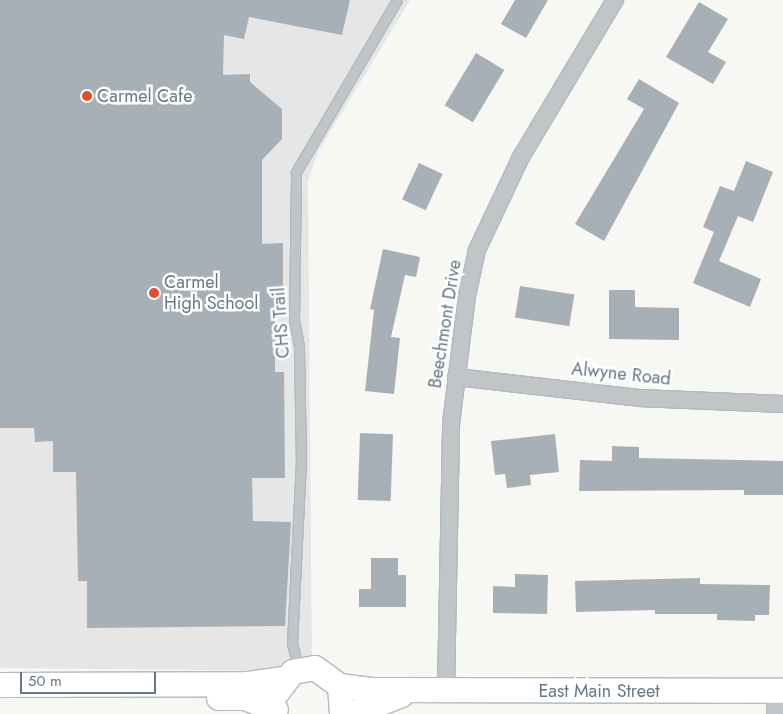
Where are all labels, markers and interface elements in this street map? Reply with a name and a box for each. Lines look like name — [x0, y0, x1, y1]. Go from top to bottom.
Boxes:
place label: Carmel Cafe — [97, 85, 192, 107]
marker: Carmel Cafe — [81, 90, 93, 102]
street label: Beechmont Drive — [424, 258, 466, 390]
place label: Carmel High School — [164, 272, 258, 314]
marker: Carmel High School — [148, 287, 160, 299]
street label: CHS Trail — [268, 287, 294, 359]
street label: Alwyne Road — [570, 358, 672, 390]
scale bar — [22, 662, 159, 694]
text: 50 m — [28, 670, 62, 692]
street label: East Main Street — [538, 680, 660, 702]

